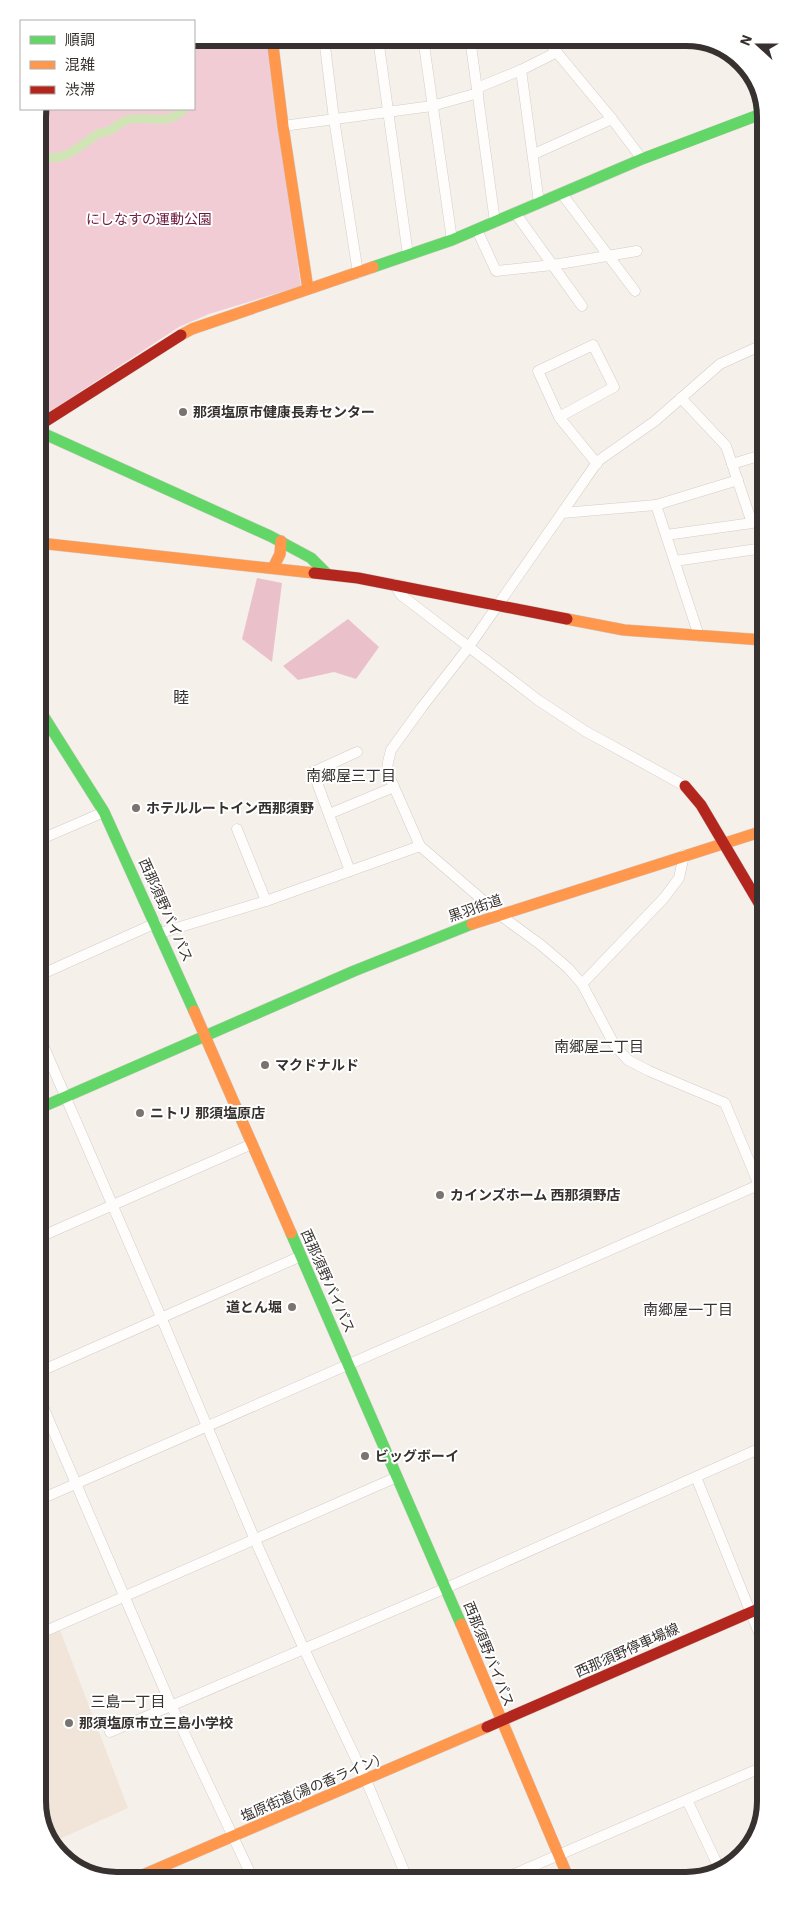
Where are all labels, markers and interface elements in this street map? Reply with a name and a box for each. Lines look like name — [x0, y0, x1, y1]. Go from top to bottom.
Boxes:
legend — [20, 20, 195, 110]
north arrow — [733, 20, 783, 70]
text: 順調 — [65, 30, 95, 49]
text: N — [736, 32, 756, 48]
text: 混雑 — [65, 55, 95, 74]
text: 渋滞 — [65, 80, 95, 99]
park label: にしなすの運動公園 — [86, 210, 212, 228]
place label: 那須塩原市健康長寿センター — [193, 403, 375, 421]
marker: 那須塩原市健康長寿センター — [177, 406, 189, 418]
district label: 睦 — [173, 687, 189, 707]
district label: 南郷屋三丁目 — [306, 766, 396, 785]
place label: ホテルルートイン西那須野 — [146, 799, 314, 817]
marker: ホテルルートイン西那須野 — [130, 802, 142, 814]
street label: 西那須野バイパス — [135, 855, 197, 965]
street label: 黒羽街道 — [446, 890, 504, 926]
district label: 南郷屋二丁目 — [554, 1037, 644, 1056]
place label: マクドナルド — [275, 1056, 359, 1074]
marker: マクドナルド — [259, 1059, 271, 1071]
place label: ニトリ 那須塩原店 — [150, 1104, 265, 1122]
marker: ニトリ 那須塩原店 — [134, 1107, 146, 1119]
place label: カインズホーム 西那須野店 — [450, 1186, 621, 1204]
marker: カインズホーム 西那須野店 — [434, 1189, 446, 1201]
street label: 西那須野バイパス — [297, 1226, 359, 1336]
place label: 道とん堀 — [226, 1298, 282, 1316]
district label: 南郷屋一丁目 — [643, 1300, 733, 1319]
marker: 道とん堀 — [286, 1301, 298, 1313]
place label: ビッグボーイ — [375, 1447, 459, 1465]
marker: ビッグボーイ — [359, 1450, 371, 1462]
street label: 西那須野バイパス — [460, 1599, 518, 1709]
street label: 西那須野停車場線 — [572, 1619, 682, 1681]
district label: 三島一丁目 — [90, 1692, 166, 1711]
place label: 那須塩原市立三島小学校 — [79, 1714, 233, 1732]
marker: 那須塩原市立三島小学校 — [63, 1717, 75, 1729]
street label: 塩原街道(湯の香ライン) — [238, 1751, 382, 1825]

